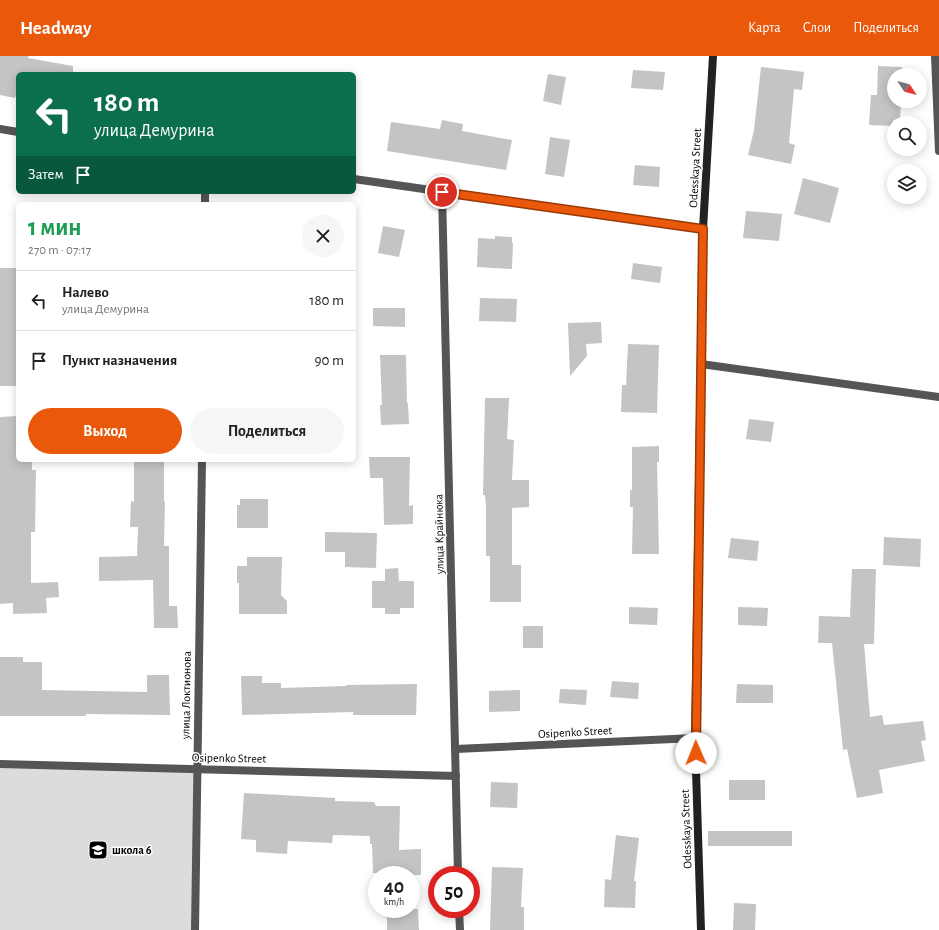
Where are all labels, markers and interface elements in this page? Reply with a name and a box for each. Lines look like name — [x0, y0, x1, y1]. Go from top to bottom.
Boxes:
text: Headway — [20, 19, 91, 38]
text: Карта — [748, 21, 781, 35]
text: Слои — [803, 21, 831, 35]
text: Поделиться — [853, 21, 919, 35]
north arrow — [887, 68, 927, 108]
map controls — [887, 68, 927, 204]
icon: left — [28, 88, 80, 140]
text: 180 m — [94, 89, 159, 117]
button: search — [887, 116, 927, 156]
text: улица Демурина — [94, 122, 214, 140]
street label: Odesskaya Street — [687, 128, 704, 208]
icon: arrive — [72, 164, 94, 186]
button: layers — [887, 164, 927, 204]
text: Затем — [28, 167, 64, 182]
pin — [425, 175, 459, 209]
icon: arrive — [431, 181, 453, 203]
button: close — [302, 215, 344, 257]
text: 1 мин — [28, 216, 82, 240]
text: 270 m · 07:17 — [28, 244, 91, 257]
text: Налево — [62, 285, 109, 300]
icon: left — [28, 290, 50, 312]
text: 180 m — [309, 293, 344, 308]
text: улица Демурина — [62, 303, 149, 316]
icon: arrive — [28, 350, 50, 372]
text: Пункт назначения — [62, 353, 177, 368]
text: 90 m — [315, 353, 344, 368]
button: Выход — [28, 408, 182, 454]
button: Поделиться — [190, 408, 344, 454]
street label: улица Крайнюка — [432, 493, 447, 575]
street label: улица Локтионова — [179, 650, 194, 740]
street label: Osipenko Street — [538, 724, 613, 740]
position arrow — [675, 732, 717, 774]
street label: Osipenko Street — [192, 751, 266, 765]
street label: Odesskaya Street — [679, 789, 694, 869]
school or university icon: школа 6 — [87, 839, 109, 861]
place label: школа 6 — [112, 844, 152, 856]
speed limit sign: 50 — [428, 866, 480, 918]
text: 40 — [384, 877, 404, 897]
text: km/h — [384, 897, 404, 907]

